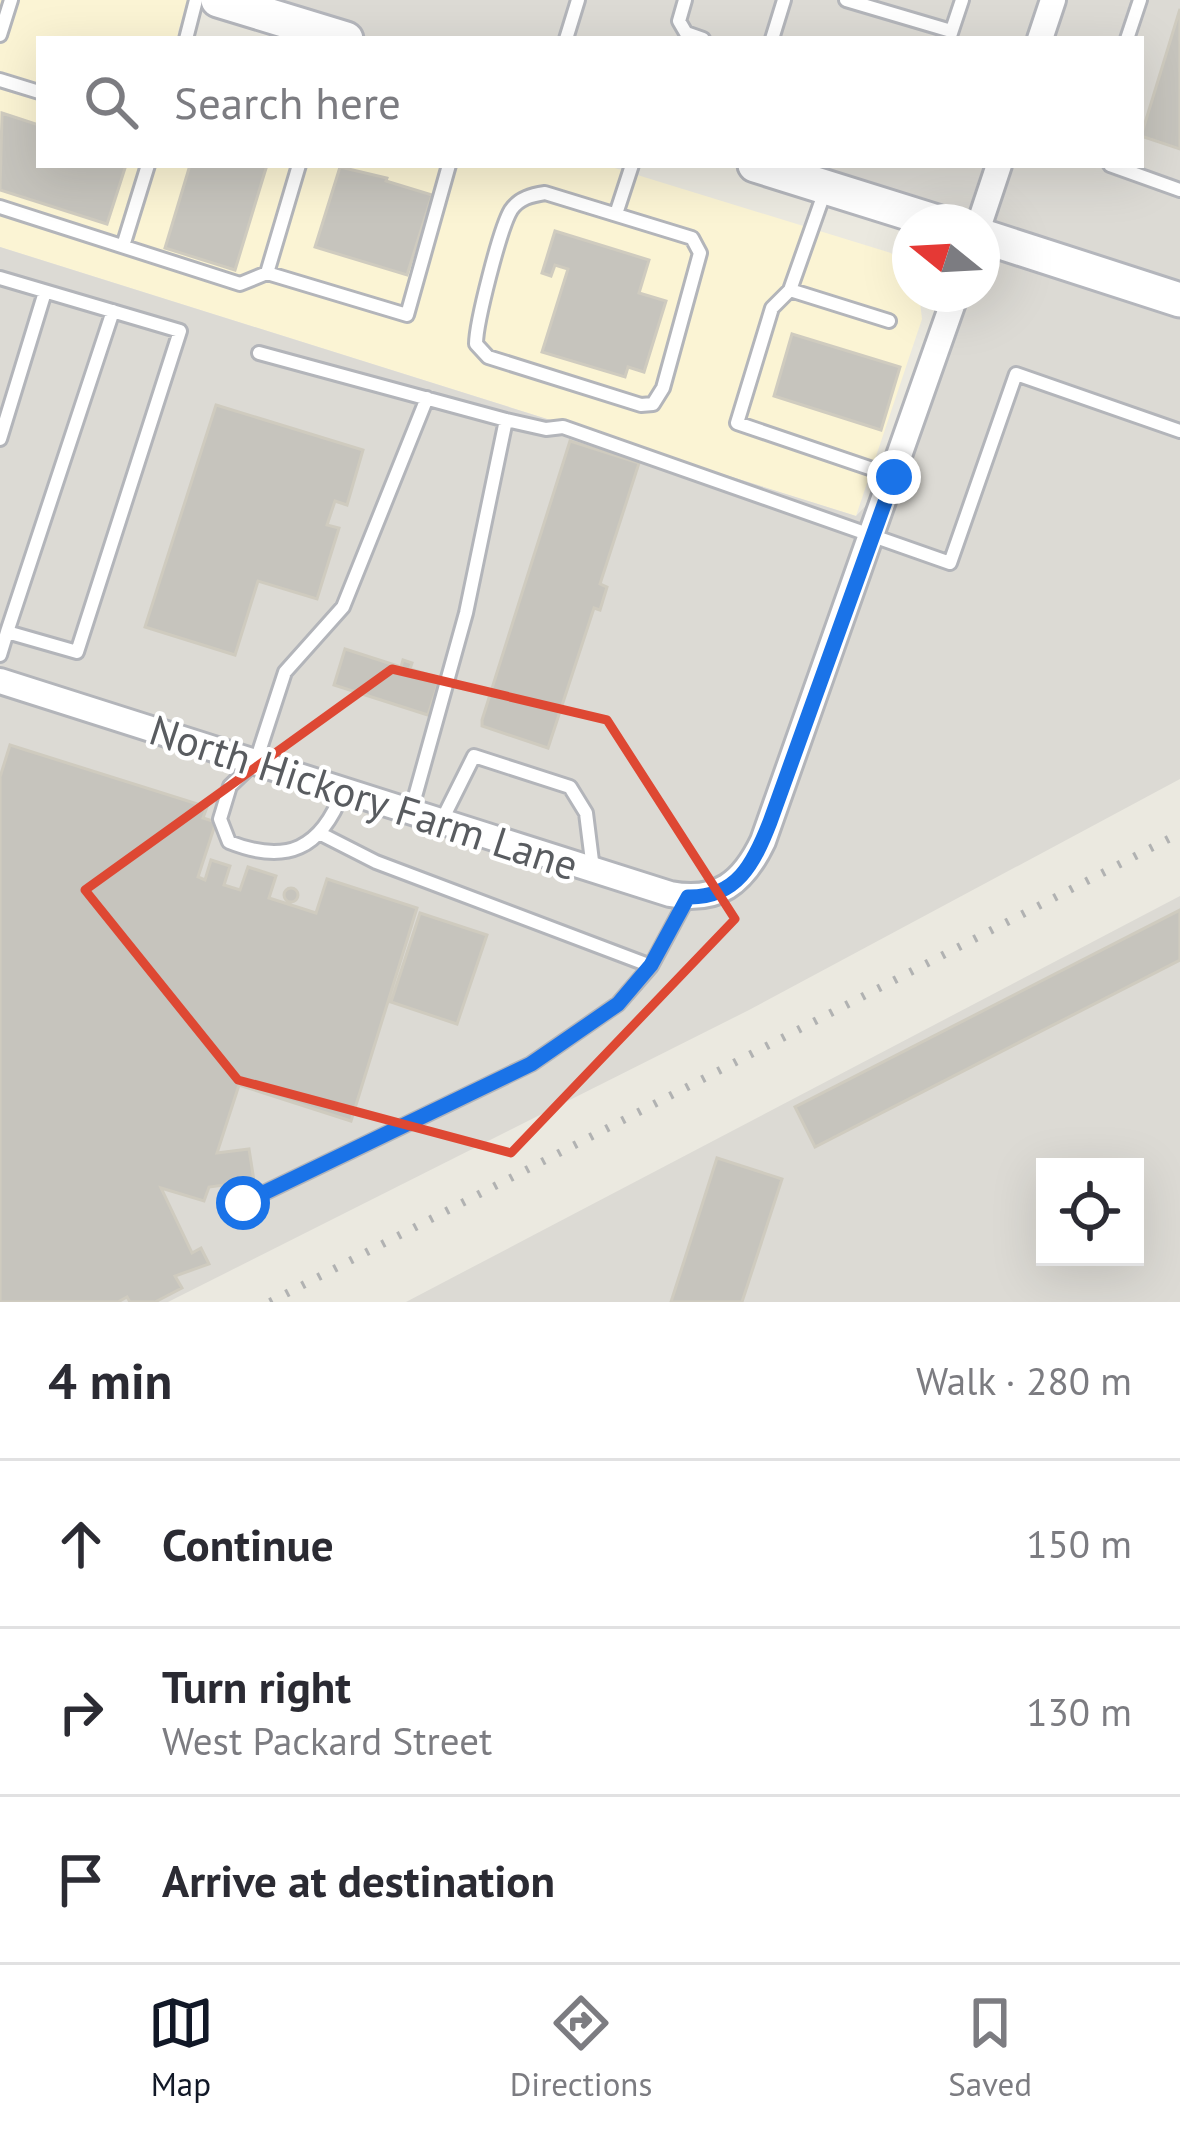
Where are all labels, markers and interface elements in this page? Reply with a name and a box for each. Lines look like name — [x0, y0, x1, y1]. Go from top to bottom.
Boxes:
search box — [36, 36, 1144, 168]
icon: search — [78, 69, 144, 135]
text: Search here — [174, 73, 401, 131]
north arrow — [892, 204, 1000, 312]
route end — [867, 450, 921, 504]
street label: North Hickory Farm Lane — [143, 702, 585, 892]
map controls — [1036, 1158, 1144, 1266]
button: locate — [1036, 1158, 1144, 1266]
route start — [216, 1176, 270, 1230]
text: 4 min — [48, 1347, 172, 1413]
text: Walk · 280 m — [916, 1355, 1132, 1406]
icon: ahead — [48, 1511, 114, 1577]
text: Continue — [162, 1515, 334, 1573]
text: 150 m — [1026, 1518, 1132, 1569]
text: Turn right — [162, 1657, 351, 1715]
icon: right — [48, 1679, 114, 1745]
text: 130 m — [1026, 1686, 1132, 1737]
text: West Packard Street — [162, 1715, 492, 1766]
icon: arrive — [48, 1847, 114, 1913]
text: Arrive at destination — [162, 1851, 555, 1909]
tab: Map — [148, 1990, 214, 2105]
tab: Directions — [510, 1990, 652, 2105]
tab: Saved — [948, 1990, 1032, 2105]

